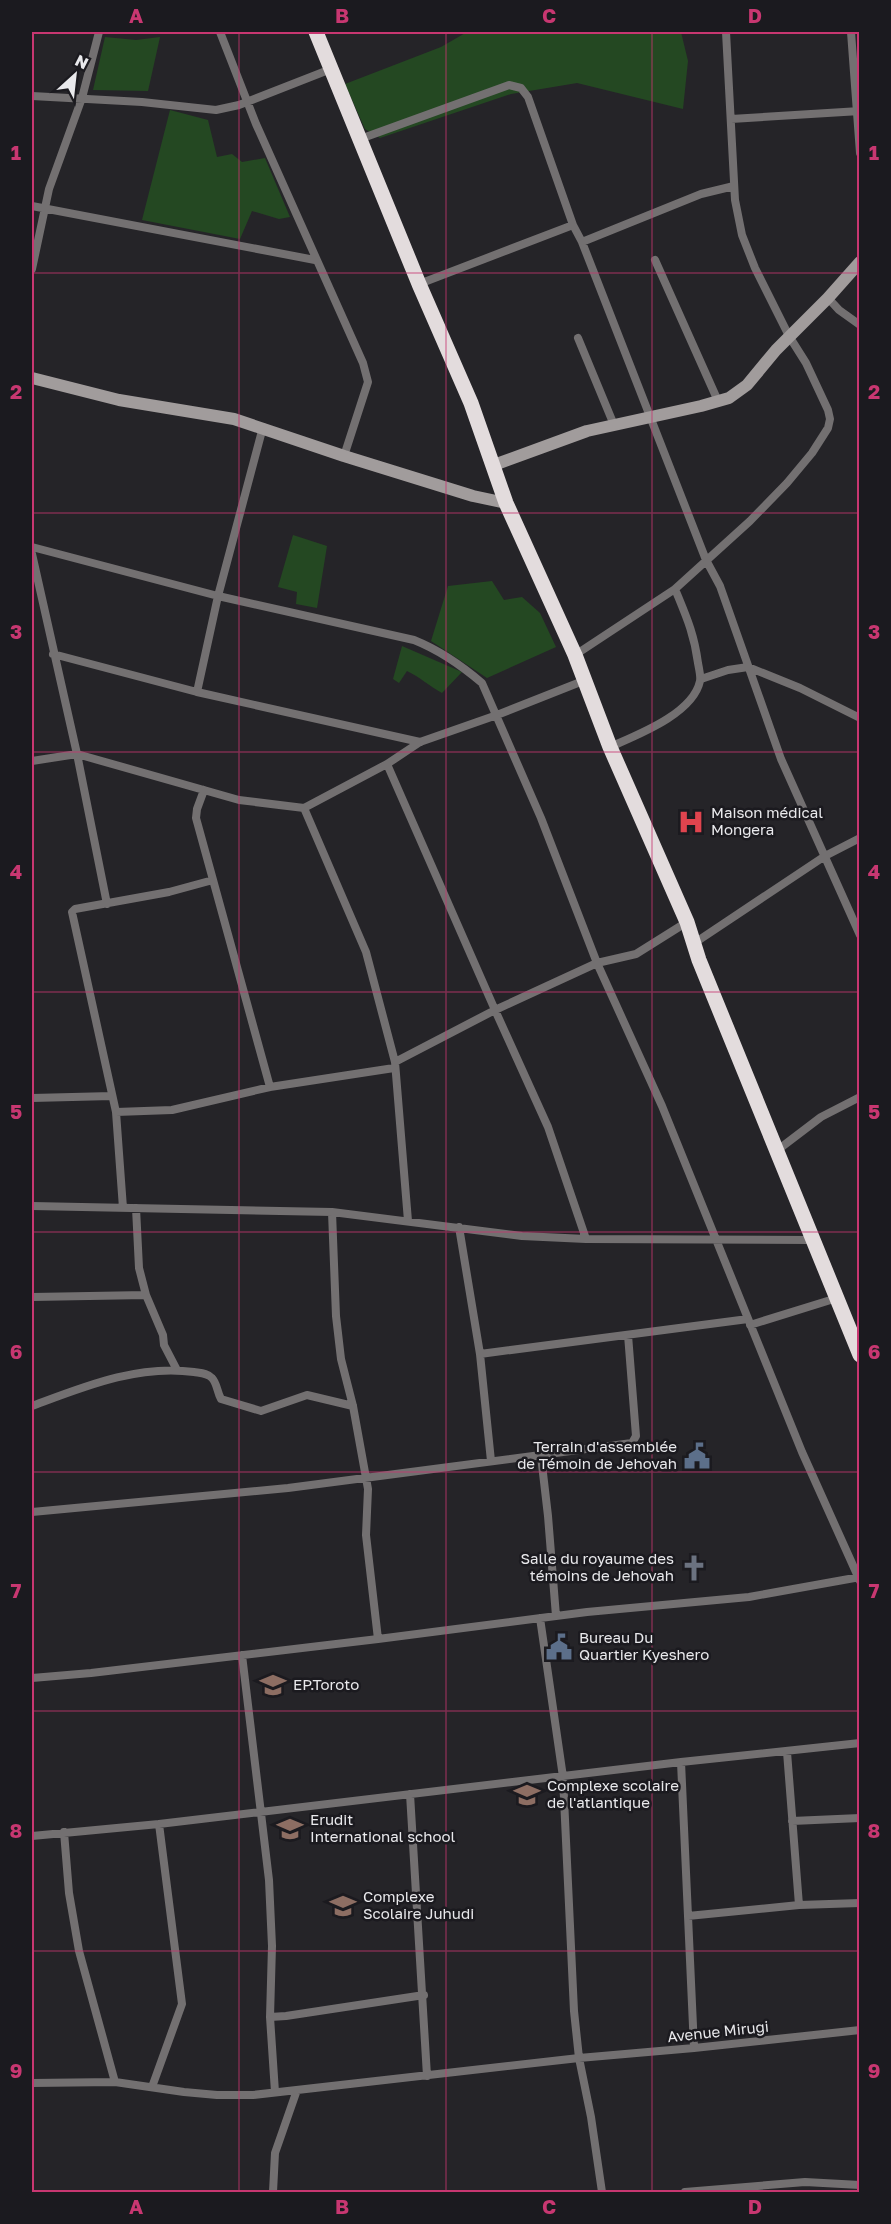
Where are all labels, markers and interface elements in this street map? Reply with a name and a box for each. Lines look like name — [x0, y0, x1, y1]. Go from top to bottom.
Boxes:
text: A — [129, 3, 143, 27]
text: B — [335, 3, 349, 27]
text: C — [542, 3, 556, 27]
text: D — [748, 3, 762, 27]
north arrow — [45, 45, 105, 105]
text: N — [72, 50, 92, 73]
text: 1 — [11, 140, 21, 164]
text: 1 — [869, 140, 879, 164]
text: 2 — [10, 379, 22, 403]
text: 2 — [868, 379, 880, 403]
text: 3 — [10, 619, 22, 643]
text: 3 — [868, 619, 880, 643]
place label: Maison médical Mongera — [711, 803, 823, 838]
hospital icon: Maison médical Mongera — [676, 807, 706, 837]
text: 4 — [10, 859, 22, 883]
text: 4 — [868, 859, 880, 883]
text: 5 — [10, 1099, 22, 1123]
text: 5 — [868, 1099, 880, 1123]
text: 6 — [10, 1339, 22, 1363]
text: 6 — [868, 1339, 880, 1363]
place label: Terrain d'assemblée de Témoin de Jehovah — [517, 1437, 677, 1472]
public building icon: Terrain d'assemblée de Témoin de Jehovah — [682, 1441, 712, 1471]
place label: Salle du royaume des témoins de Jehovah — [520, 1549, 674, 1584]
church icon: Salle du royaume des témoins de Jehovah — [679, 1553, 709, 1583]
text: 7 — [11, 1578, 22, 1602]
text: 7 — [869, 1578, 880, 1602]
place label: Bureau Du Quartier Kyeshero — [579, 1628, 709, 1663]
public building icon: Bureau Du Quartier Kyeshero — [544, 1632, 574, 1662]
school or university icon: EP.Toroto — [258, 1670, 288, 1700]
place label: EP.Toroto — [293, 1675, 359, 1693]
place label: Complexe scolaire de l'atlantique — [547, 1776, 679, 1811]
school or university icon: Complexe scolaire de l'atlantique — [512, 1780, 542, 1810]
place label: Erudit International school — [310, 1810, 456, 1845]
school or university icon: Erudit International school — [275, 1814, 305, 1844]
text: 8 — [10, 1818, 22, 1842]
text: 8 — [868, 1818, 880, 1842]
place label: Complexe Scolaire Juhudi — [363, 1887, 474, 1922]
school or university icon: Complexe Scolaire Juhudi — [328, 1891, 358, 1921]
street label: Avenue Mirugi — [666, 2017, 769, 2045]
text: 9 — [10, 2058, 22, 2082]
text: 9 — [868, 2058, 880, 2082]
text: A — [129, 2194, 143, 2218]
text: B — [335, 2194, 349, 2218]
text: C — [542, 2194, 556, 2218]
text: D — [748, 2194, 762, 2218]

